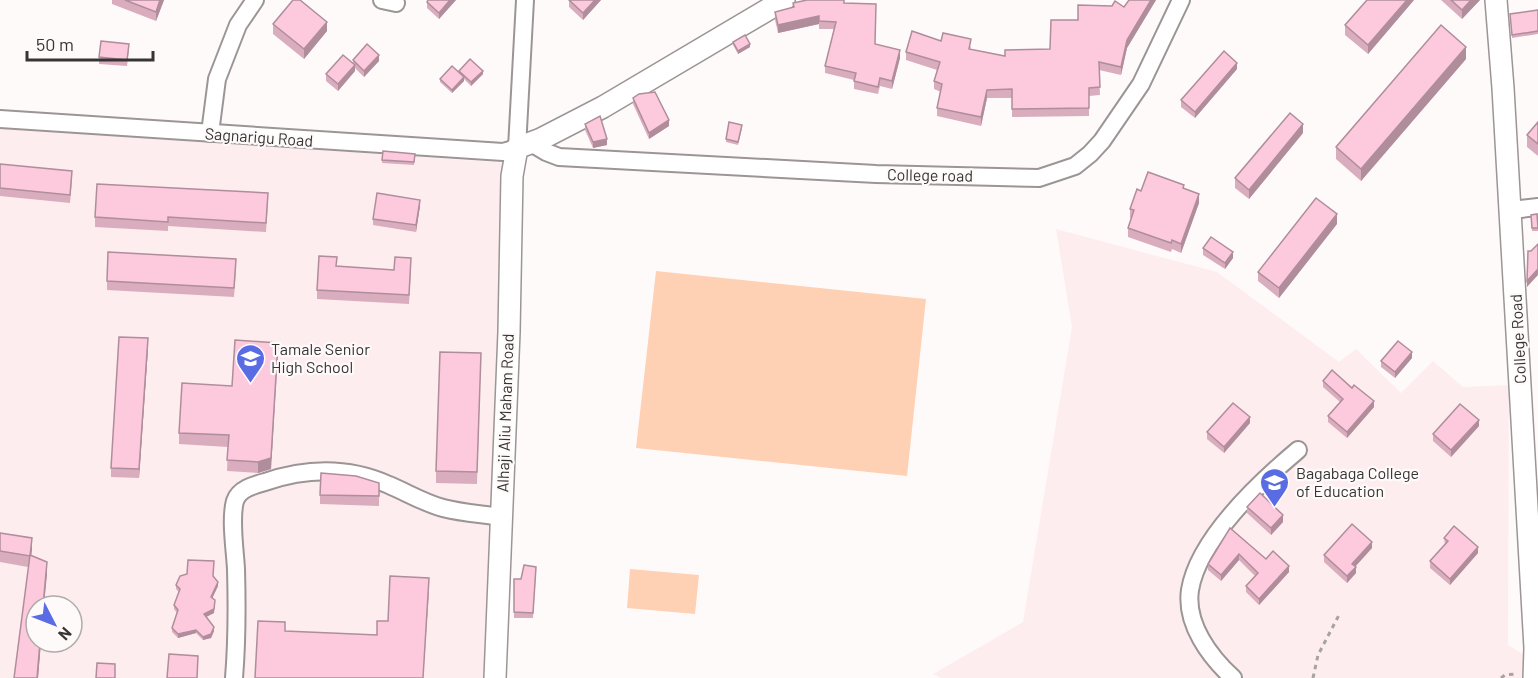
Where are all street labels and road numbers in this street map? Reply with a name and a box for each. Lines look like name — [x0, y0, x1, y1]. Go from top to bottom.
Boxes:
street label: Sagnarigu Road — [204, 123, 314, 150]
street label: College road — [887, 164, 973, 185]
street label: College Road — [1506, 294, 1529, 384]
street label: Alhaji Aliu Maham Road — [492, 333, 517, 493]

